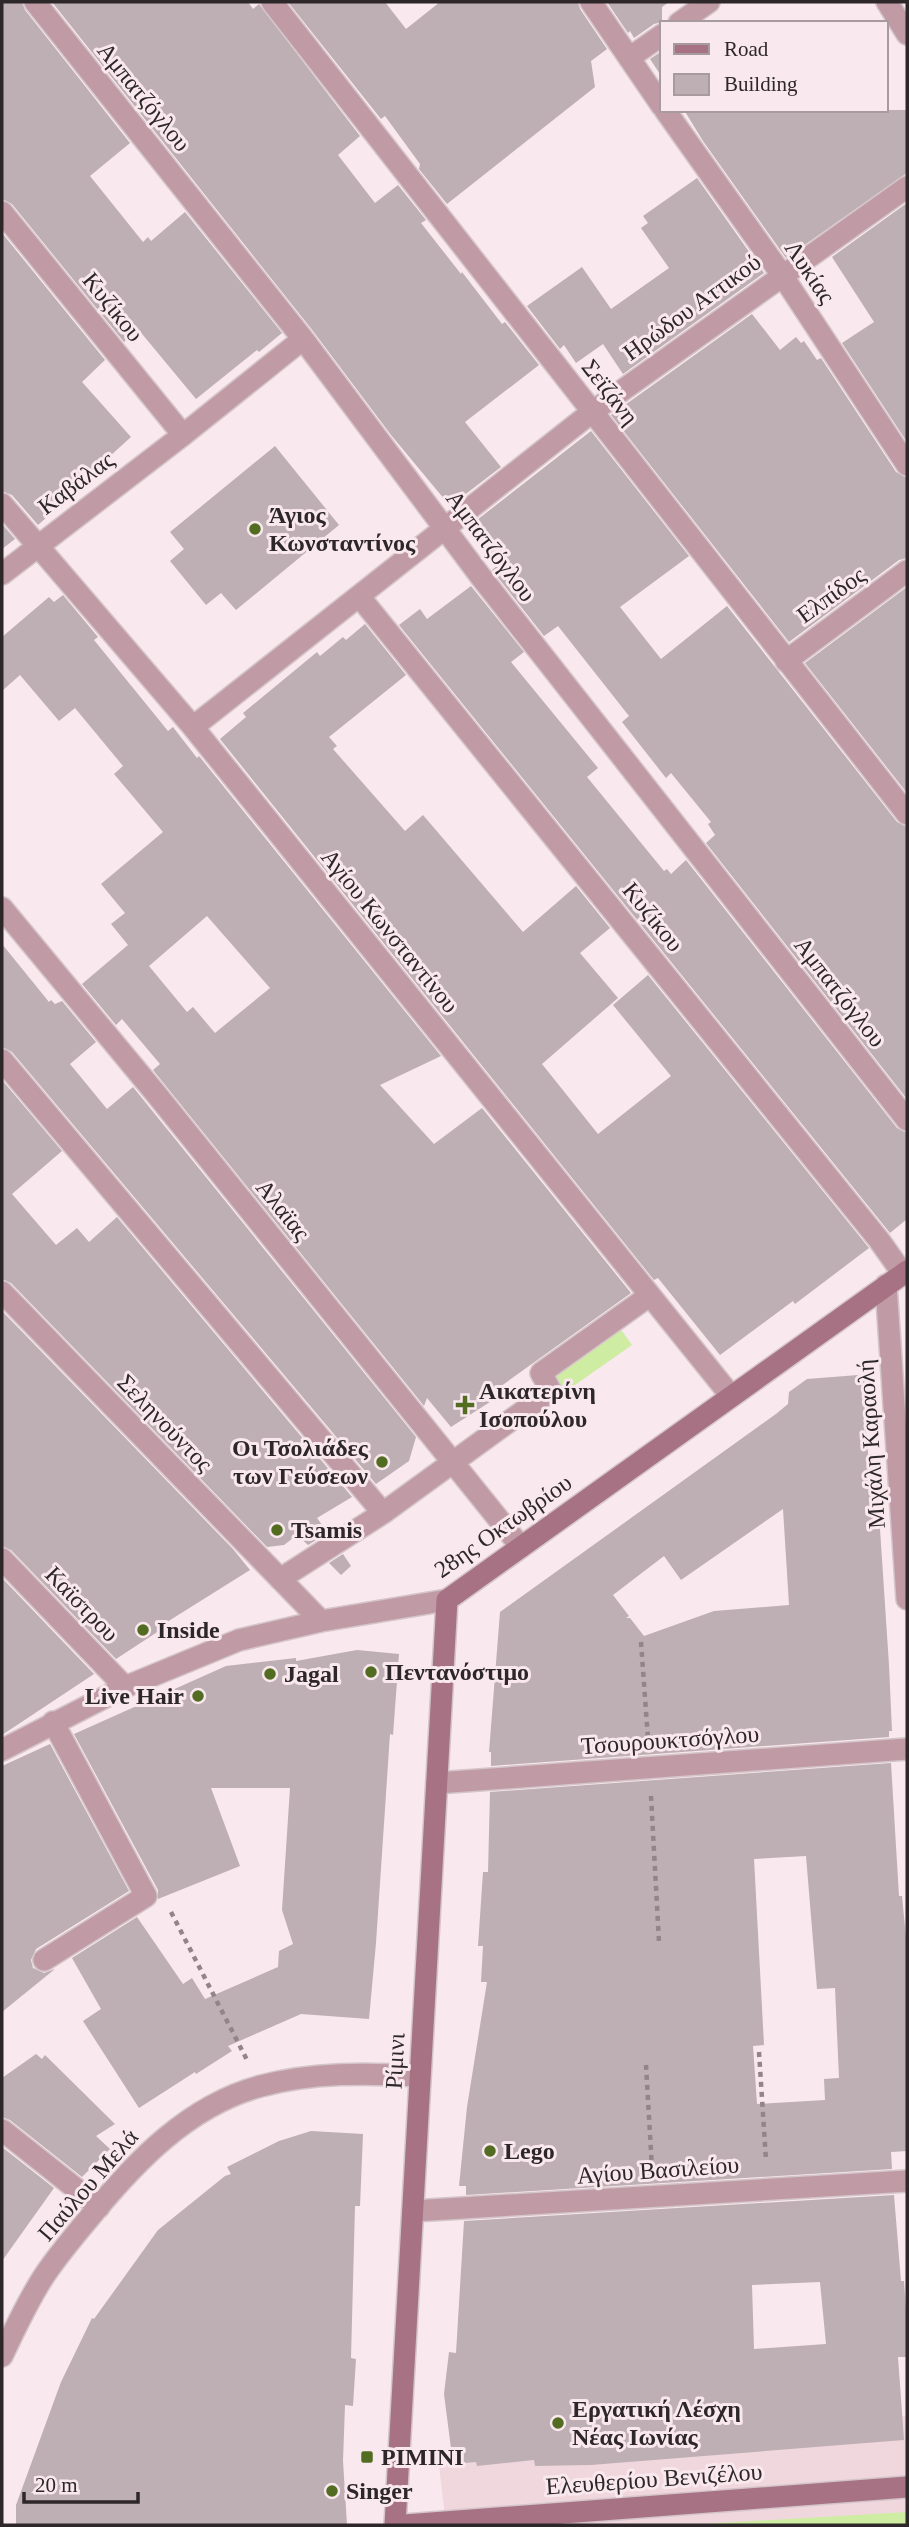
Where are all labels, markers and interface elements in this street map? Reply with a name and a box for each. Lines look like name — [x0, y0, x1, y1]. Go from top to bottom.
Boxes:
legend — [660, 21, 888, 112]
text: Road — [724, 37, 769, 61]
street label: Αμπατζόγλου — [92, 38, 196, 156]
text: Building — [724, 72, 798, 96]
street label: Λυκίας — [780, 236, 841, 309]
street label: Ηρώδου Αττικού — [618, 248, 766, 366]
street label: Κυζίκου — [77, 267, 149, 347]
street label: Σεϊζάνη — [576, 354, 644, 430]
street label: Καβάλας — [33, 446, 119, 520]
street label: Αμπατζόγλου — [441, 486, 541, 606]
place label: Άγιος Κωνσταντίνος — [269, 502, 416, 556]
marker: Άγιος Κωνσταντίνος — [247, 521, 263, 537]
street label: Ελπίδος — [792, 561, 870, 628]
street label: Αγίου Κωνσταντίνου — [316, 844, 464, 1018]
street label: Κυζίκου — [617, 877, 689, 957]
street label: Αμπατζόγλου — [789, 932, 891, 1052]
street label: Αλαϊας — [251, 1175, 315, 1246]
street label: Μιχάλη Καραολή — [852, 1358, 890, 1530]
street label: Σεληνούντος — [112, 1369, 218, 1477]
place label: Αικατερίνη Ισοπούλου — [479, 1378, 596, 1432]
marker: Αικατερίνη Ισοπούλου — [457, 1397, 473, 1413]
place label: Οι Τσολιάδες των Γεύσεων — [232, 1435, 369, 1489]
marker: Οι Τσολιάδες των Γεύσεων — [374, 1454, 390, 1470]
street label: 28ης Οκτωβρίου — [429, 1469, 577, 1583]
place label: Tsamis — [291, 1517, 362, 1543]
marker: Tsamis — [269, 1522, 285, 1538]
street label: Καϊστρου — [40, 1561, 124, 1647]
place label: Inside — [157, 1617, 220, 1643]
marker: Inside — [135, 1622, 151, 1638]
place label: Πεντανόστιμο — [385, 1659, 529, 1685]
place label: Jagal — [284, 1661, 339, 1687]
marker: Πεντανόστιμο — [363, 1664, 379, 1680]
marker: Jagal — [262, 1666, 278, 1682]
place label: Live Hair — [85, 1683, 184, 1709]
marker: Live Hair — [190, 1688, 206, 1704]
street label: Τσουρουκτσόγλου — [580, 1721, 760, 1759]
street label: Ρίμινι — [381, 2032, 409, 2090]
street label: Παύλου Μελά — [33, 2124, 144, 2246]
place label: Lego — [504, 2138, 555, 2164]
marker: Lego — [482, 2143, 498, 2159]
street label: Αγίου Βασιλείου — [576, 2151, 740, 2189]
place label: Εργατική Λέσχη Νέας Ιωνίας — [572, 2396, 741, 2450]
marker: Εργατική Λέσχη Νέας Ιωνίας — [550, 2415, 566, 2431]
place label: ΡΙΜΙΝΙ — [381, 2444, 464, 2470]
marker: ΡΙΜΙΝΙ — [359, 2449, 375, 2465]
street label: Ελευθερίου Βενιζέλου — [545, 2458, 763, 2500]
scale bar — [24, 2460, 138, 2504]
text: 20 m — [35, 2473, 78, 2497]
place label: Singer — [346, 2478, 413, 2504]
marker: Singer — [324, 2483, 340, 2499]

